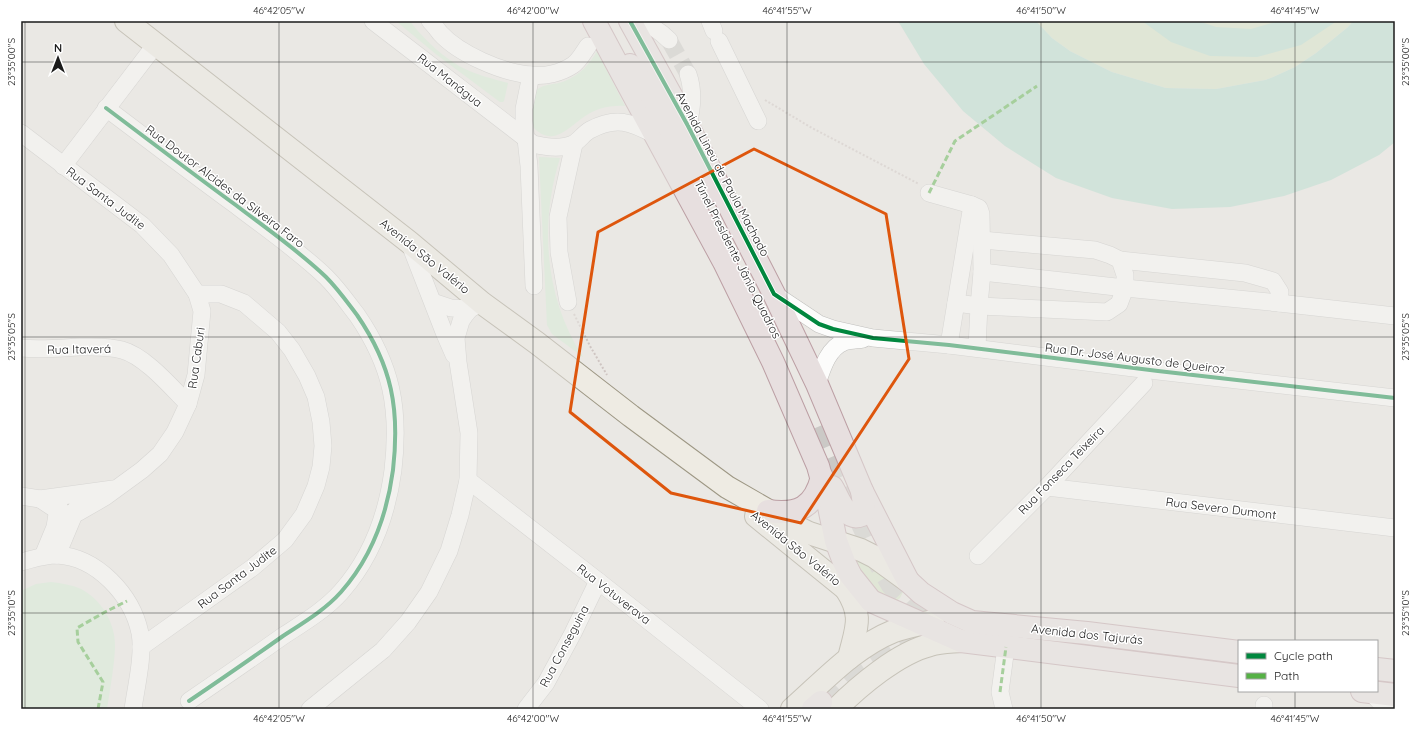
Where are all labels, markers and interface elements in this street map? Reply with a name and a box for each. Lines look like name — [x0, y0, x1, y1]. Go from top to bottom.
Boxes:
text: 46°42'05"W — [253, 4, 305, 17]
text: 46°42'00"W — [507, 4, 559, 17]
text: 46°41'55"W — [762, 4, 812, 17]
text: 46°41'50"W — [1016, 4, 1066, 17]
text: 46°41'45"W — [1270, 4, 1320, 17]
text: 23°35'00"S — [5, 38, 18, 86]
north arrow — [38, 38, 78, 78]
text: 23°35'00"S — [1399, 38, 1412, 86]
text: N — [54, 41, 62, 55]
street label: Rua Manágua — [415, 50, 485, 110]
street label: Avenida Lineu de Paula Machado — [673, 89, 773, 259]
street label: Rua Doutor Alcides da Silveira Faro — [143, 121, 307, 251]
street label: Rua Santa Judite — [63, 163, 149, 233]
street label: Túnel Presidente Jânio Quadros — [691, 177, 785, 341]
street label: Avenida São Valério — [377, 215, 473, 297]
text: 23°35'05"S — [5, 313, 18, 361]
text: 23°35'05"S — [1399, 313, 1412, 361]
street label: Rua Caburi — [184, 326, 208, 390]
street label: Rua Dr. José Augusto de Queiroz — [1044, 340, 1226, 377]
street label: Rua Itaverá — [47, 341, 111, 357]
street label: Rua Fonseca Teixeira — [1015, 423, 1107, 517]
street label: Rua Severo Dumont — [1165, 494, 1277, 522]
street label: Avenida São Valério — [748, 507, 844, 589]
street label: Rua Santa Judite — [194, 542, 280, 612]
street label: Rua Votuverava — [574, 561, 654, 627]
text: 23°35'10"S — [5, 590, 18, 636]
text: 23°35'10"S — [1399, 590, 1412, 636]
street label: Rua Conseguina — [536, 602, 592, 690]
street label: Avenida dos Tajurás — [1031, 621, 1144, 647]
legend — [1238, 640, 1378, 692]
text: Cycle path — [1274, 648, 1333, 663]
text: Path — [1274, 668, 1299, 683]
text: 46°42'05"W — [253, 712, 305, 725]
text: 46°42'00"W — [507, 712, 559, 725]
text: 46°41'55"W — [762, 712, 812, 725]
text: 46°41'50"W — [1016, 712, 1066, 725]
text: 46°41'45"W — [1270, 712, 1320, 725]

